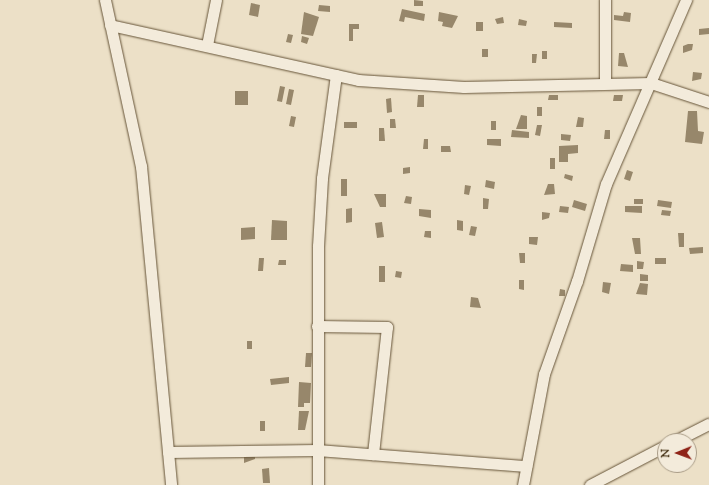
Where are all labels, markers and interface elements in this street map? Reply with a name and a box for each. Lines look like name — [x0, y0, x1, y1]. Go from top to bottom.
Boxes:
north arrow — [657, 433, 697, 473]
text: N — [658, 449, 674, 458]

